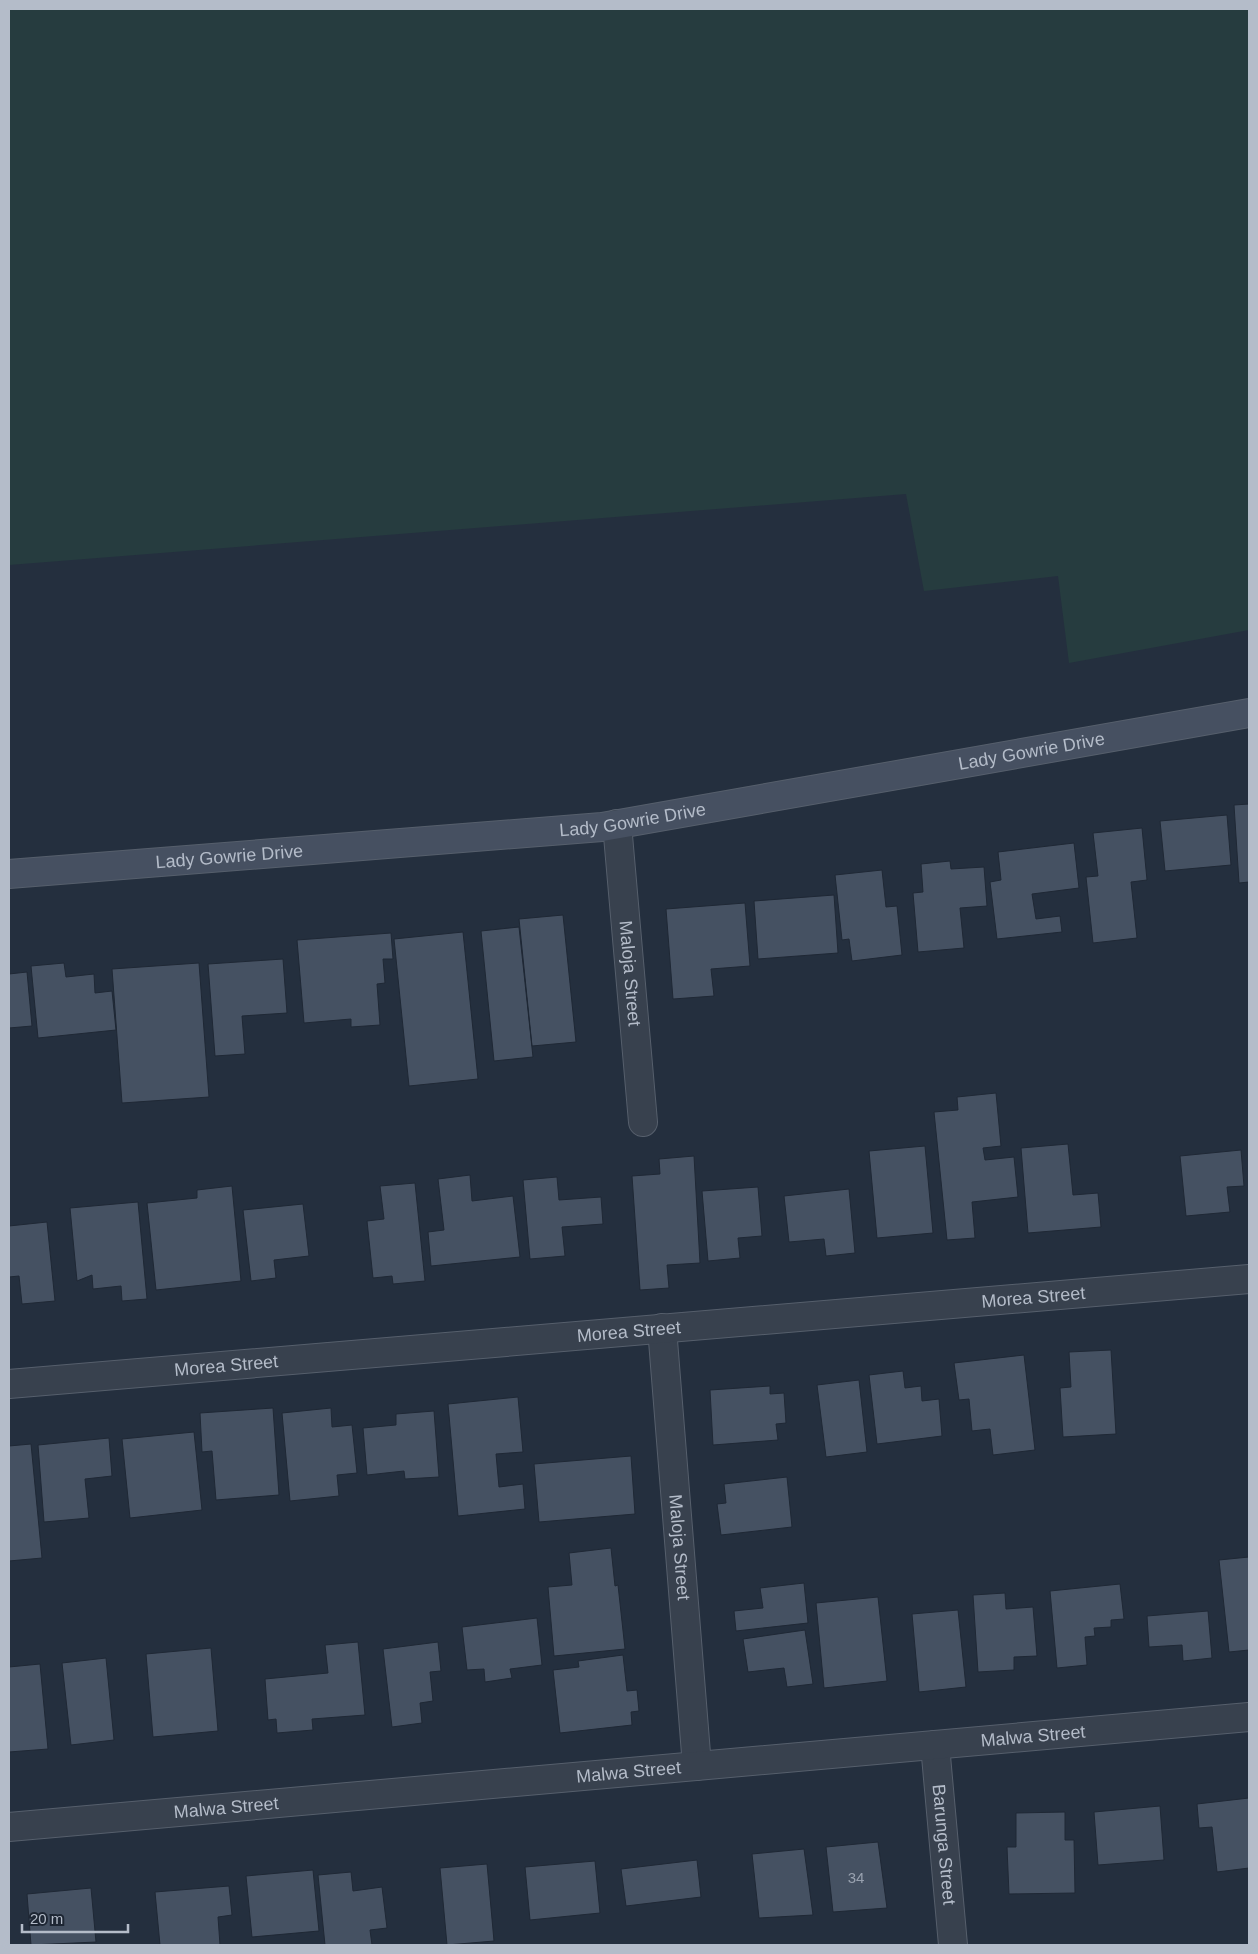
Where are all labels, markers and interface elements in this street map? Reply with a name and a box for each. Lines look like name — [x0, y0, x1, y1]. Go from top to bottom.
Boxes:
street label: Lady Gowrie Drive — [957, 729, 1106, 774]
street label: Lady Gowrie Drive — [558, 799, 707, 840]
street label: Lady Gowrie Drive — [155, 841, 304, 872]
street label: Maloja Street — [615, 920, 645, 1027]
street label: Morea Street — [981, 1283, 1086, 1312]
street label: Morea Street — [576, 1317, 682, 1346]
street label: Morea Street — [173, 1351, 279, 1380]
street label: Maloja Street — [665, 1494, 694, 1601]
street label: Malwa Street — [980, 1722, 1086, 1751]
street label: Malwa Street — [575, 1757, 682, 1787]
street label: Barunga Street — [929, 1783, 959, 1906]
street label: Malwa Street — [173, 1793, 279, 1822]
house number: 34 — [848, 1869, 864, 1886]
scale bar — [22, 1902, 129, 1934]
text: 20 m — [30, 1910, 63, 1927]

